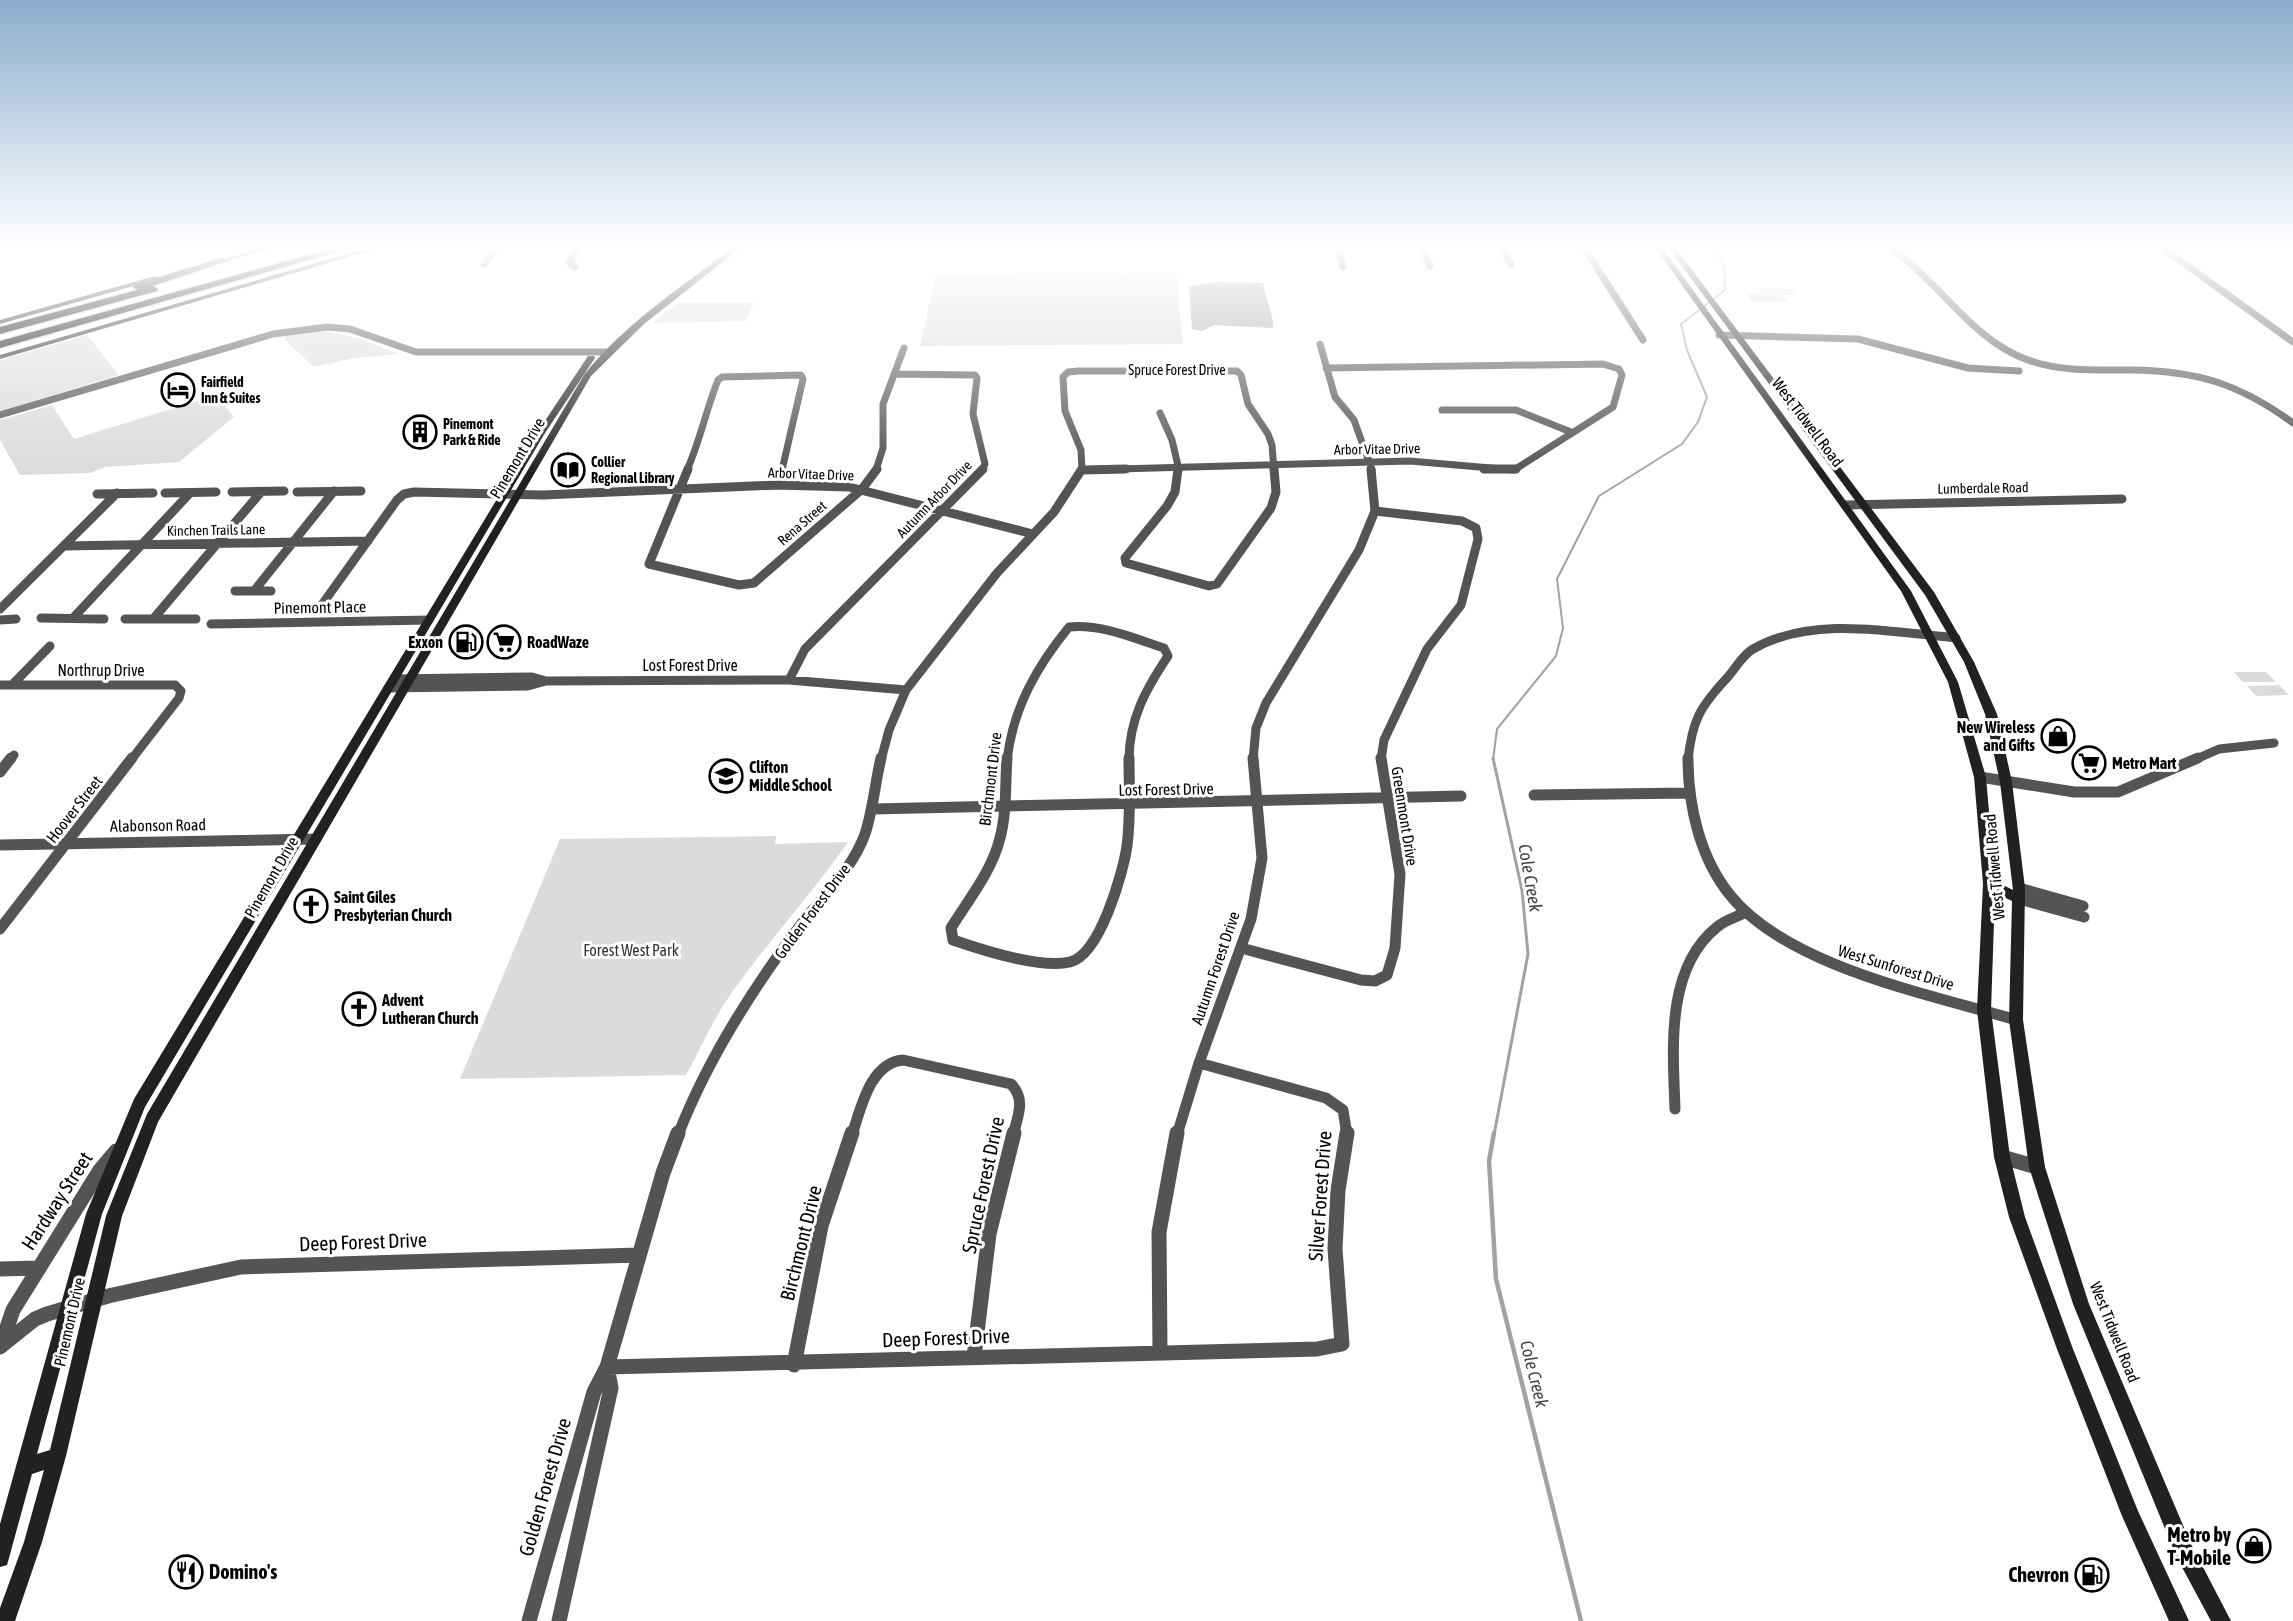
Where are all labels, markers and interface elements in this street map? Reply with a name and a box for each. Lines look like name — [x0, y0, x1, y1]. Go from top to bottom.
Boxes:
street label: Spruce Forest Drive — [1128, 362, 1226, 378]
hotel icon: Fairfield Inn & Suites — [160, 372, 196, 408]
place label: Fairfield Inn & Suites — [201, 374, 260, 406]
street label: West Tidwell Road — [1769, 374, 1847, 470]
building icon: Pinemont Park & Ride — [402, 414, 438, 450]
street label: Pinemont Drive — [486, 414, 548, 502]
place label: Pinemont Park & Ride — [443, 416, 501, 448]
street label: Arbor Vitae Drive — [1334, 440, 1420, 458]
library icon: Collier Regional Library — [550, 452, 586, 488]
place label: Collier Regional Library — [591, 454, 675, 486]
street label: Autumn Arbor Drive — [893, 457, 975, 541]
street label: Arbor Vitae Drive — [768, 464, 854, 484]
street label: Lumberdale Road — [1937, 479, 2029, 497]
street label: Rena Street — [774, 498, 830, 548]
street label: Kinchen Trails Lane — [167, 521, 265, 539]
street label: Pinemont Place — [274, 597, 366, 617]
fuel station icon: Exxon — [448, 624, 484, 660]
supermarket icon: RoadWaze — [486, 624, 522, 660]
place label: Exxon — [408, 633, 443, 651]
place label: RoadWaze — [527, 633, 589, 651]
street label: Lost Forest Drive — [642, 656, 738, 674]
street label: Northrup Drive — [57, 661, 145, 680]
place label: New Wireless and Gifts — [1957, 718, 2035, 754]
shop icon: New Wireless and Gifts — [2040, 718, 2076, 754]
street label: Birchmont Drive — [975, 731, 1005, 827]
supermarket icon: Metro Mart — [2071, 745, 2107, 781]
place label: Metro Mart — [2112, 754, 2177, 772]
school or university icon: Clifton Middle School — [708, 758, 744, 794]
place label: Clifton Middle School — [749, 758, 833, 794]
street label: Greenmont Drive — [1388, 765, 1422, 867]
street label: Hoover Street — [42, 772, 106, 846]
street label: Lost Forest Drive — [1118, 779, 1214, 799]
street label: West Tidwell Road — [1980, 813, 2008, 921]
street label: Alabonson Road — [110, 815, 206, 835]
street label: Pinemont Drive — [240, 833, 302, 921]
water label: Cole Creek — [1514, 842, 1547, 915]
street label: Golden Forest Drive — [770, 860, 854, 962]
church icon: Saint Giles Presbyterian Church — [293, 888, 329, 924]
place label: Saint Giles Presbyterian Church — [334, 888, 452, 924]
street label: Autumn Forest Drive — [1187, 909, 1243, 1027]
park label: Forest West Park — [583, 941, 679, 959]
street label: West Sunforest Drive — [1836, 941, 1956, 993]
church icon: Advent Lutheran Church — [341, 991, 377, 1027]
place label: Advent Lutheran Church — [381, 991, 479, 1027]
street label: Spruce Forest Drive — [957, 1114, 1008, 1255]
street label: Silver Forest Drive — [1303, 1130, 1336, 1262]
street label: Hardway Street — [16, 1147, 97, 1254]
street label: Birchmont Drive — [775, 1183, 826, 1303]
street label: Deep Forest Drive — [299, 1228, 427, 1255]
street label: Pinemont Drive — [50, 1276, 88, 1368]
street label: West Tidwell Road — [2087, 1279, 2143, 1385]
street label: Deep Forest Drive — [882, 1324, 1010, 1351]
water label: Cole Creek — [1516, 1338, 1553, 1411]
street label: Golden Forest Drive — [514, 1415, 575, 1559]
place label: Metro by T-Mobile — [2167, 1523, 2232, 1569]
shop icon: Metro by T-Mobile — [2236, 1528, 2272, 1564]
restaurant icon: Domino's — [168, 1554, 204, 1590]
fuel station icon: Chevron — [2074, 1557, 2110, 1593]
place label: Domino's — [209, 1560, 277, 1583]
place label: Chevron — [2008, 1563, 2069, 1586]

